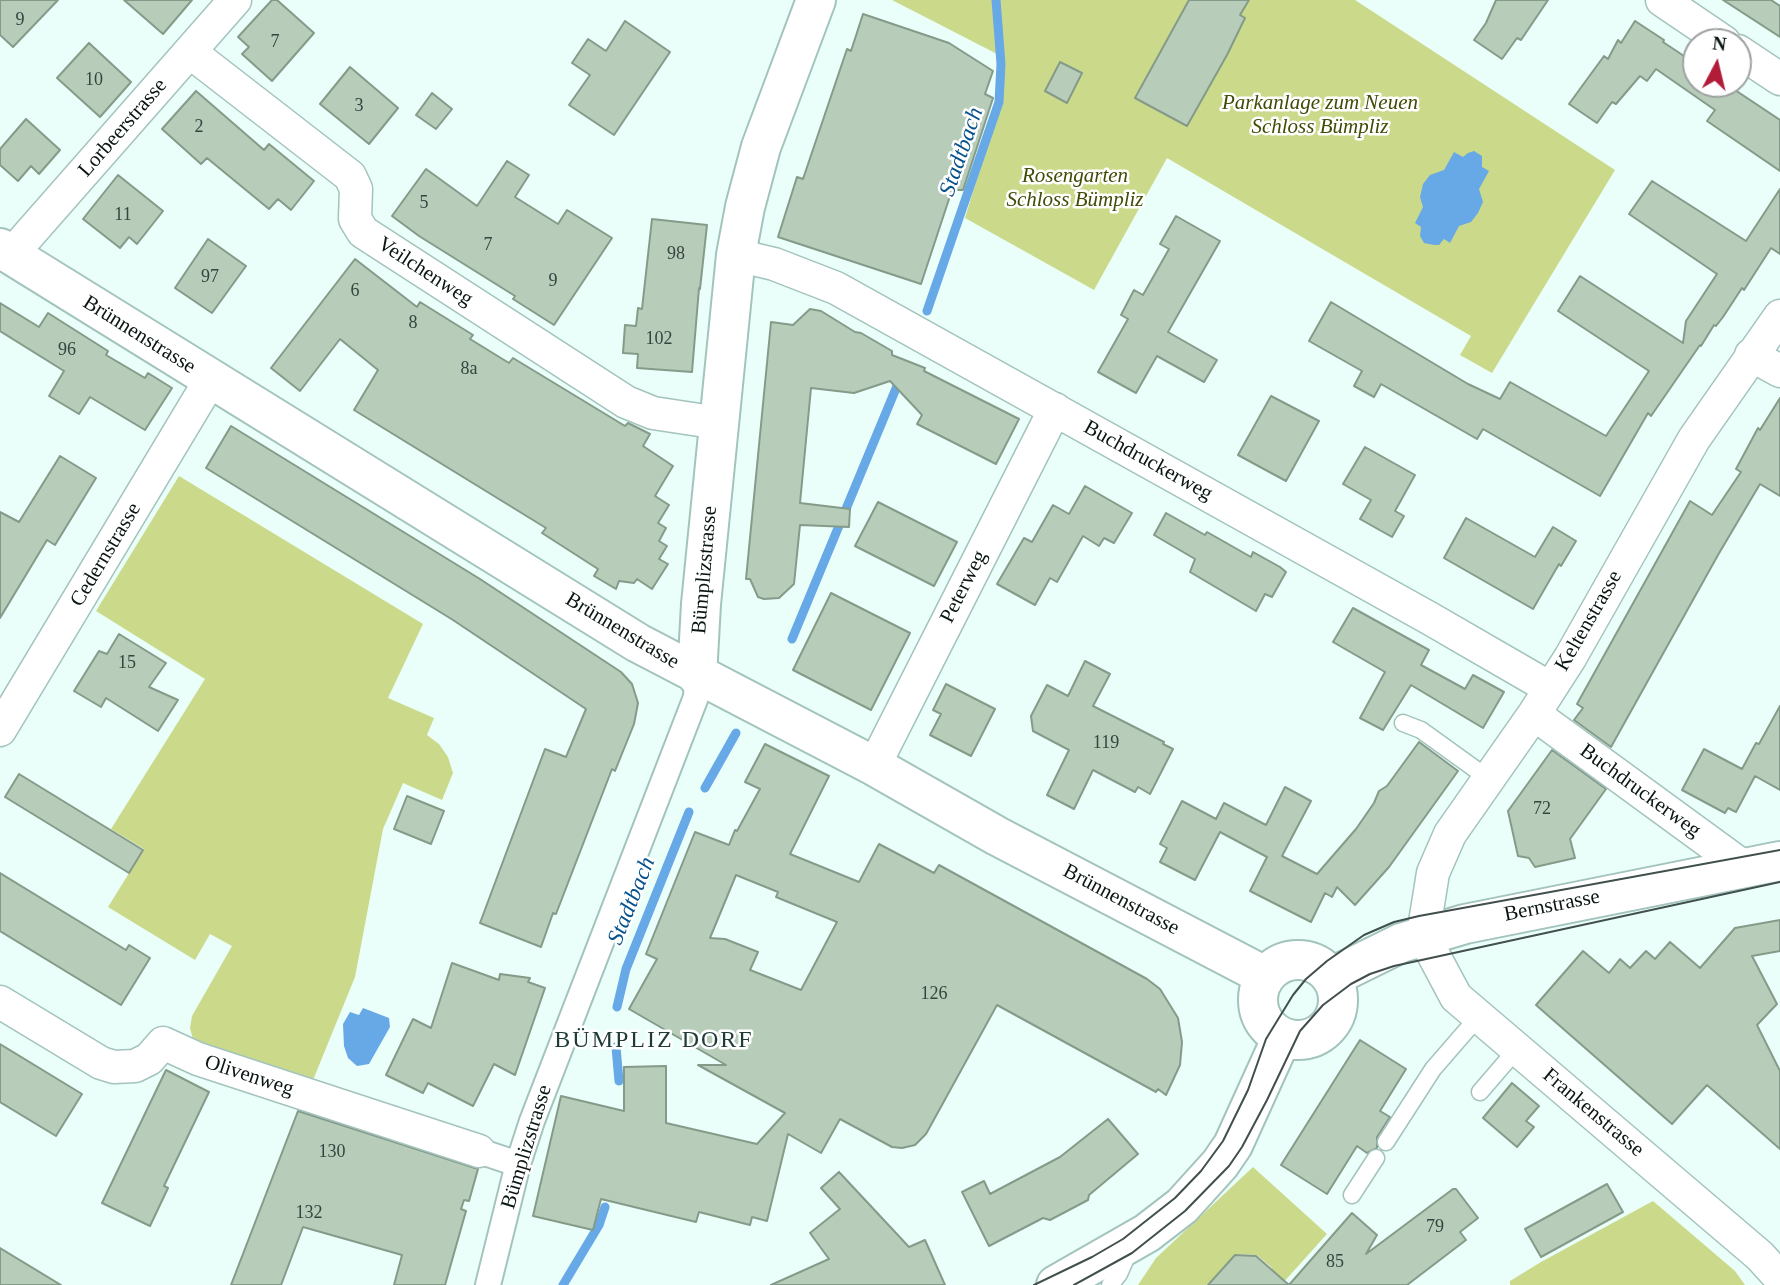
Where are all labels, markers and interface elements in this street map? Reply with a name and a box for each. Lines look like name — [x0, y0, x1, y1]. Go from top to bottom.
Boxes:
house number: 9 — [16, 9, 24, 31]
north arrow — [1682, 28, 1752, 98]
house number: 7 — [270, 31, 280, 53]
text: N — [1711, 32, 1727, 55]
house number: 10 — [85, 69, 103, 91]
street label: Lorbeerstrasse — [73, 74, 173, 182]
park label: Parkanlage zum Neuen Schloss Bümpliz — [1222, 90, 1418, 140]
house number: 3 — [354, 95, 364, 117]
water label: Stadtbach — [934, 104, 990, 200]
house number: 2 — [194, 116, 204, 138]
park label: Rosengarten Schloss Bümpliz — [1006, 163, 1144, 213]
house number: 5 — [419, 192, 428, 214]
house number: 11 — [114, 204, 132, 226]
street label: Veilchenweg — [373, 232, 477, 312]
house number: 7 — [484, 234, 492, 256]
house number: 98 — [667, 243, 685, 265]
house number: 97 — [201, 266, 219, 288]
house number: 9 — [548, 270, 558, 292]
house number: 6 — [350, 280, 360, 302]
street label: Brünnenstrasse — [78, 290, 200, 380]
house number: 8 — [408, 312, 418, 334]
house number: 102 — [646, 328, 672, 350]
house number: 96 — [58, 339, 76, 361]
house number: 8a — [461, 358, 477, 380]
street label: Buchdruckerweg — [1079, 415, 1217, 507]
street label: Cedernstrasse — [65, 499, 147, 611]
street label: Bümplizstrasse — [687, 505, 723, 635]
street label: Peterweg — [935, 546, 993, 628]
street label: Keltenstrasse — [1550, 566, 1628, 676]
street label: Brünnenstrasse — [561, 587, 683, 675]
house number: 15 — [118, 652, 136, 674]
house number: 119 — [1093, 732, 1119, 754]
street label: Buchdruckerweg — [1575, 739, 1705, 843]
house number: 72 — [1533, 798, 1551, 820]
water label: Stadtbach — [602, 853, 662, 949]
street label: Brünnenstrasse — [1058, 859, 1184, 941]
street label: Bernstrasse — [1502, 884, 1602, 928]
house number: 126 — [920, 983, 947, 1005]
district label: BÜMPLIZ DORF — [556, 1027, 752, 1055]
street label: Olivenweg — [201, 1050, 297, 1102]
street label: Frankenstrasse — [1537, 1063, 1649, 1163]
street label: Bümplizstrasse — [496, 1082, 558, 1212]
house number: 130 — [318, 1141, 346, 1163]
house number: 132 — [296, 1202, 323, 1224]
house number: 79 — [1426, 1216, 1444, 1238]
house number: 85 — [1326, 1251, 1344, 1273]

